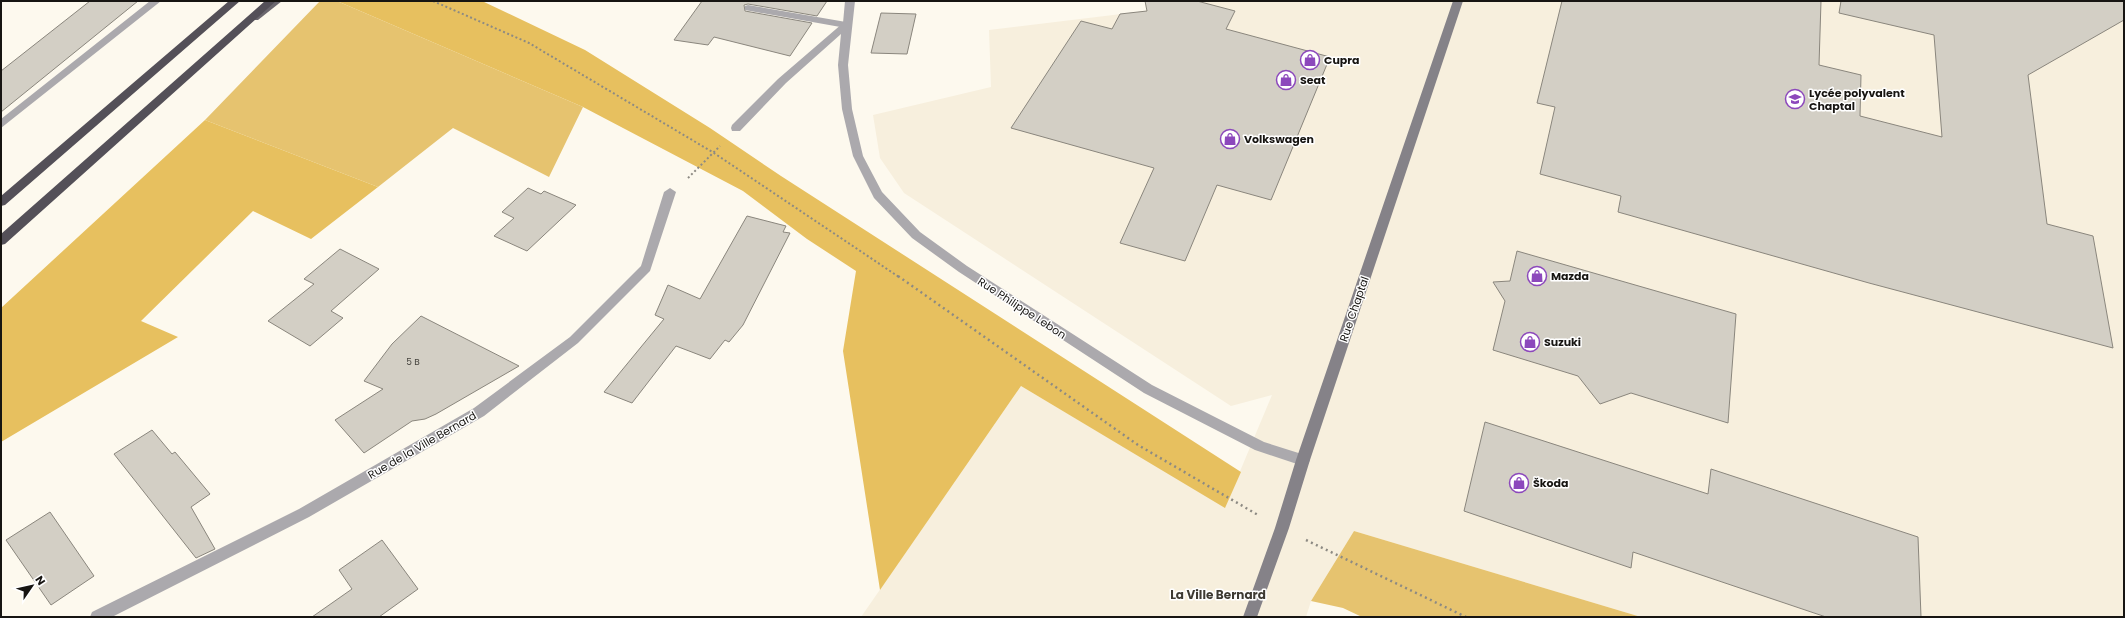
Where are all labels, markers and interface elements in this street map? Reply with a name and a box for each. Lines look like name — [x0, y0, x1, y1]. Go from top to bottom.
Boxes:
shop icon: Cupra — [1299, 49, 1321, 71]
place label: Cupra — [1324, 52, 1359, 68]
shop icon: Seat — [1275, 69, 1297, 91]
place label: Seat — [1300, 72, 1326, 88]
place label: Lycée polyvalent Chaptal — [1809, 85, 1905, 114]
school or university icon: Lycée polyvalent Chaptal — [1784, 88, 1806, 110]
shop icon: Volkswagen — [1219, 128, 1241, 150]
place label: Volkswagen — [1244, 131, 1314, 147]
shop icon: Mazda — [1526, 265, 1548, 287]
place label: Mazda — [1551, 268, 1589, 284]
street label: Rue Philippe Lebon — [975, 273, 1069, 343]
street label: Rue Chaptal — [1335, 274, 1373, 344]
shop icon: Suzuki — [1519, 331, 1541, 353]
place label: Suzuki — [1544, 334, 1581, 350]
house number: 5 B — [406, 356, 420, 368]
street label: Rue de la Ville Bernard — [365, 407, 479, 483]
shop icon: Škoda — [1508, 472, 1530, 494]
place label: Škoda — [1533, 475, 1569, 491]
north arrow — [12, 566, 52, 606]
text: N — [31, 573, 49, 588]
district label: La Ville Bernard — [1170, 586, 1266, 603]

